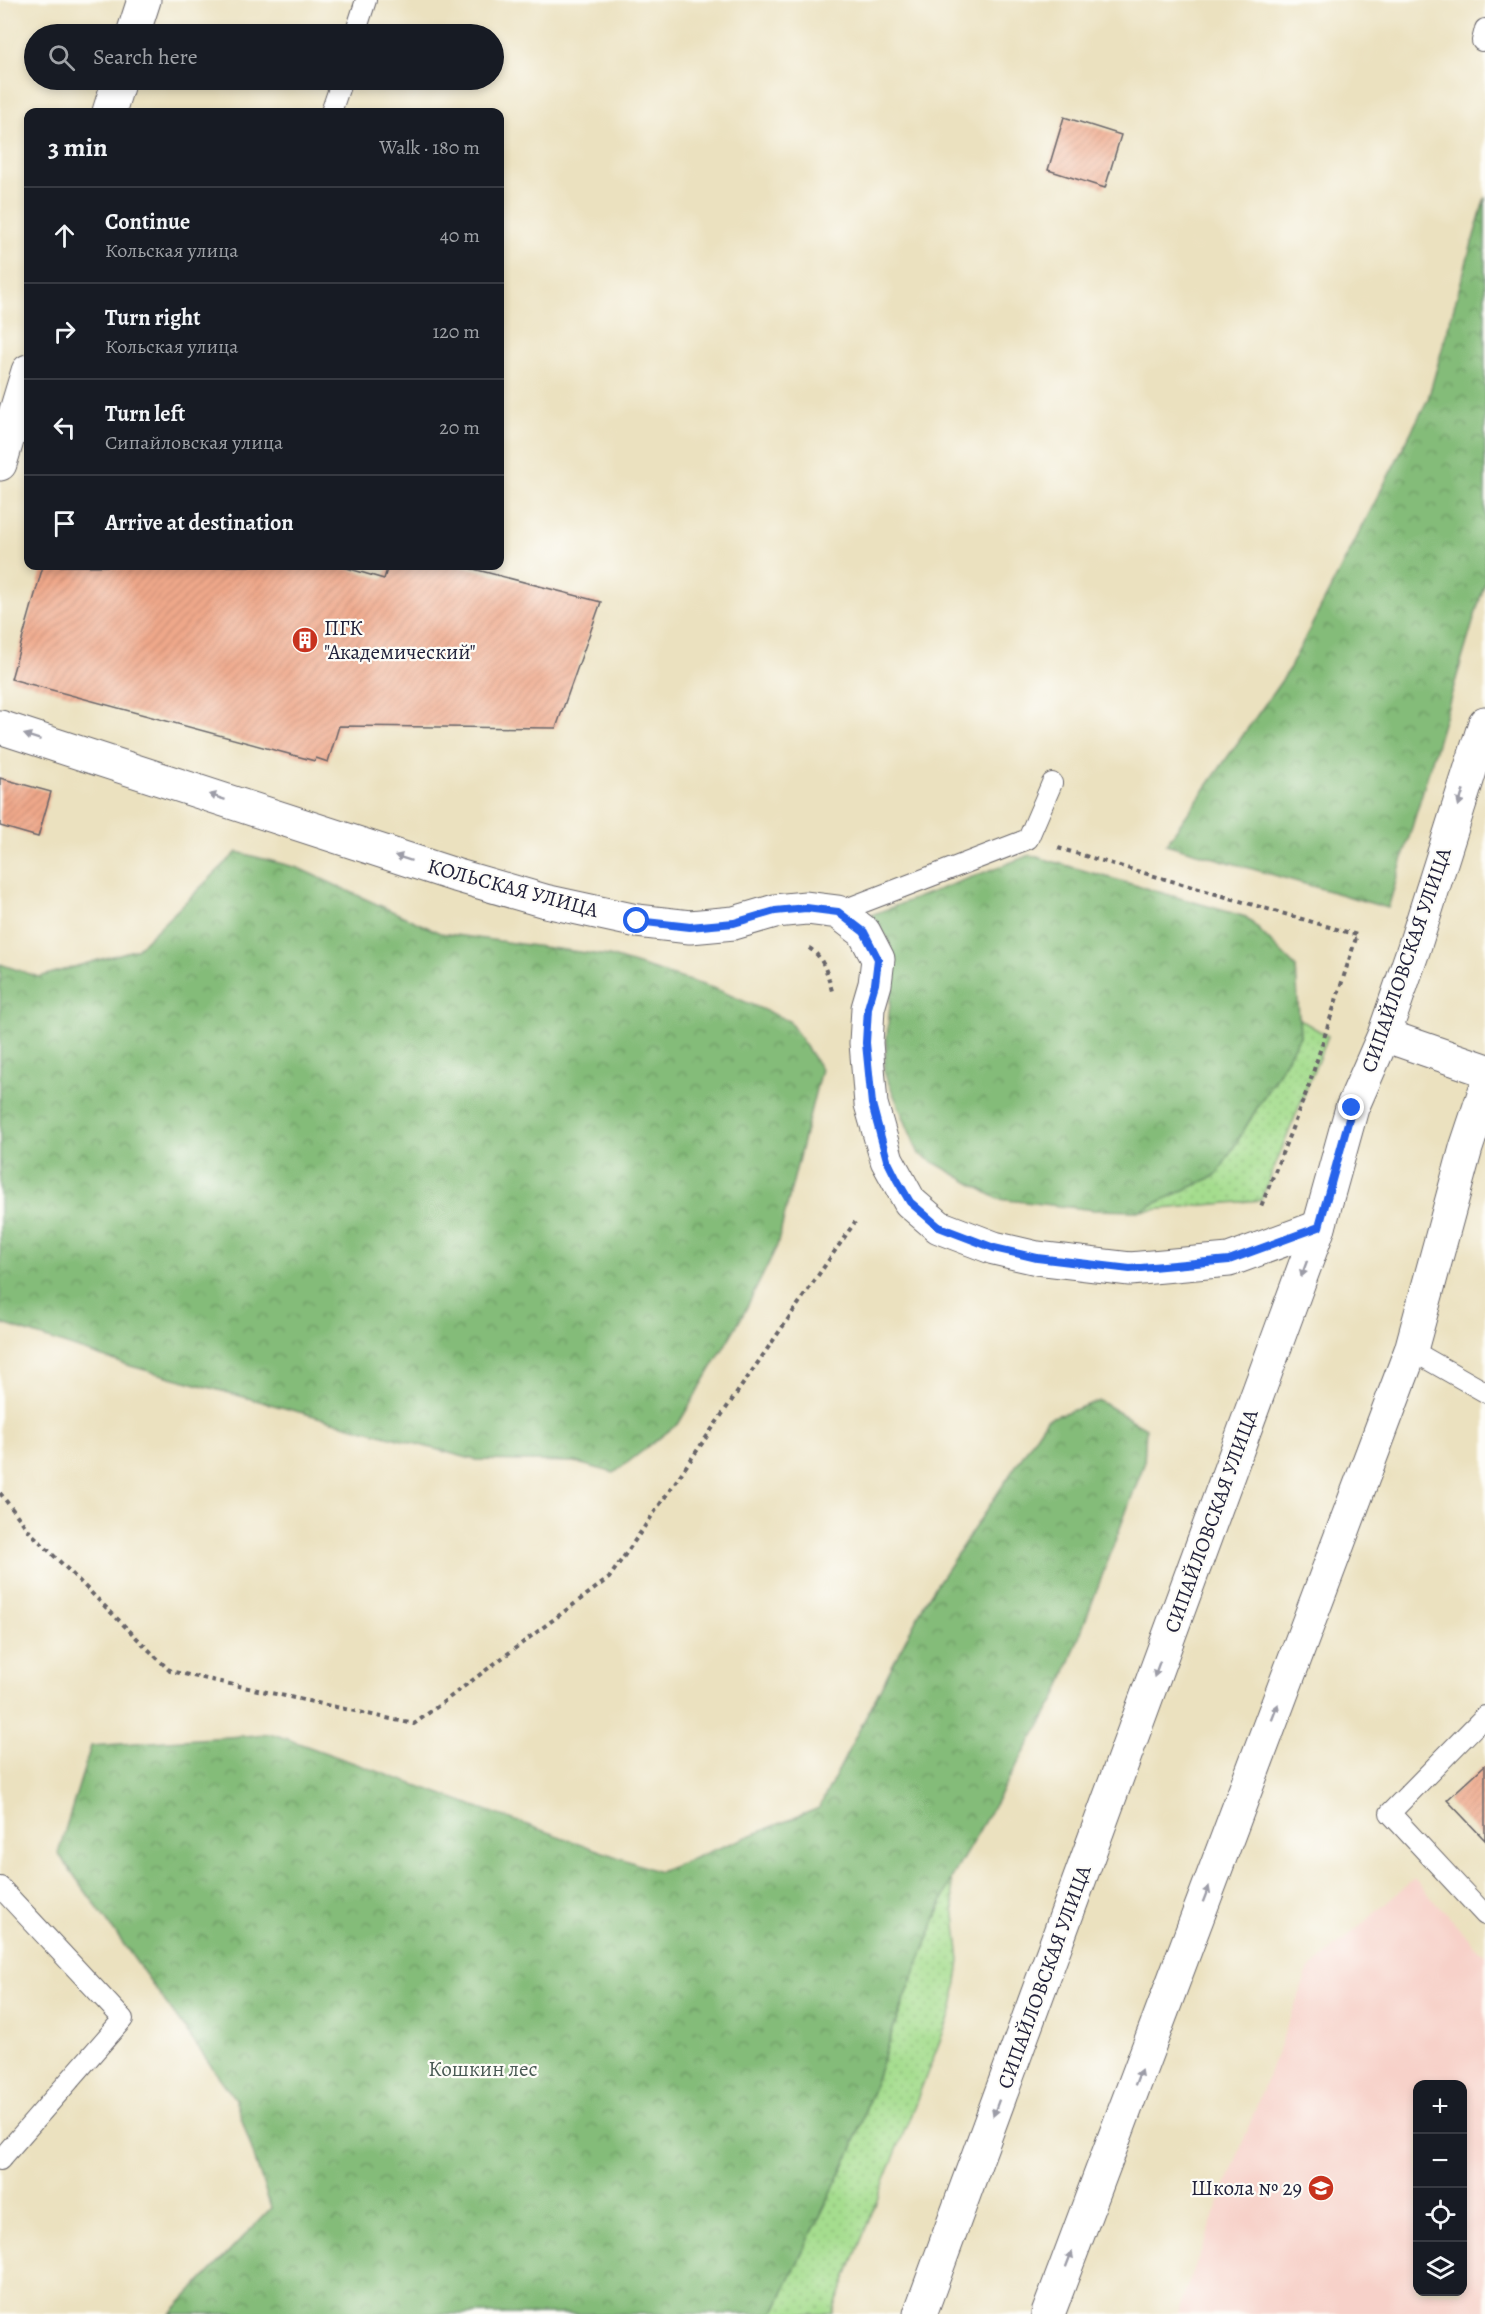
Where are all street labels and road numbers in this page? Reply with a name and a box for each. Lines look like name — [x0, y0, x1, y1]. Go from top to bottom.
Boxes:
street label: СИПАЙЛОВСКАЯ УЛИЦА — [1354, 843, 1458, 1076]
street label: КОЛЬСКАЯ УЛИЦА — [425, 852, 602, 924]
street label: СИПАЙЛОВСКАЯ УЛИЦА — [1157, 1405, 1265, 1637]
street label: СИПАЙЛОВСКАЯ УЛИЦА — [990, 1861, 1098, 2093]

